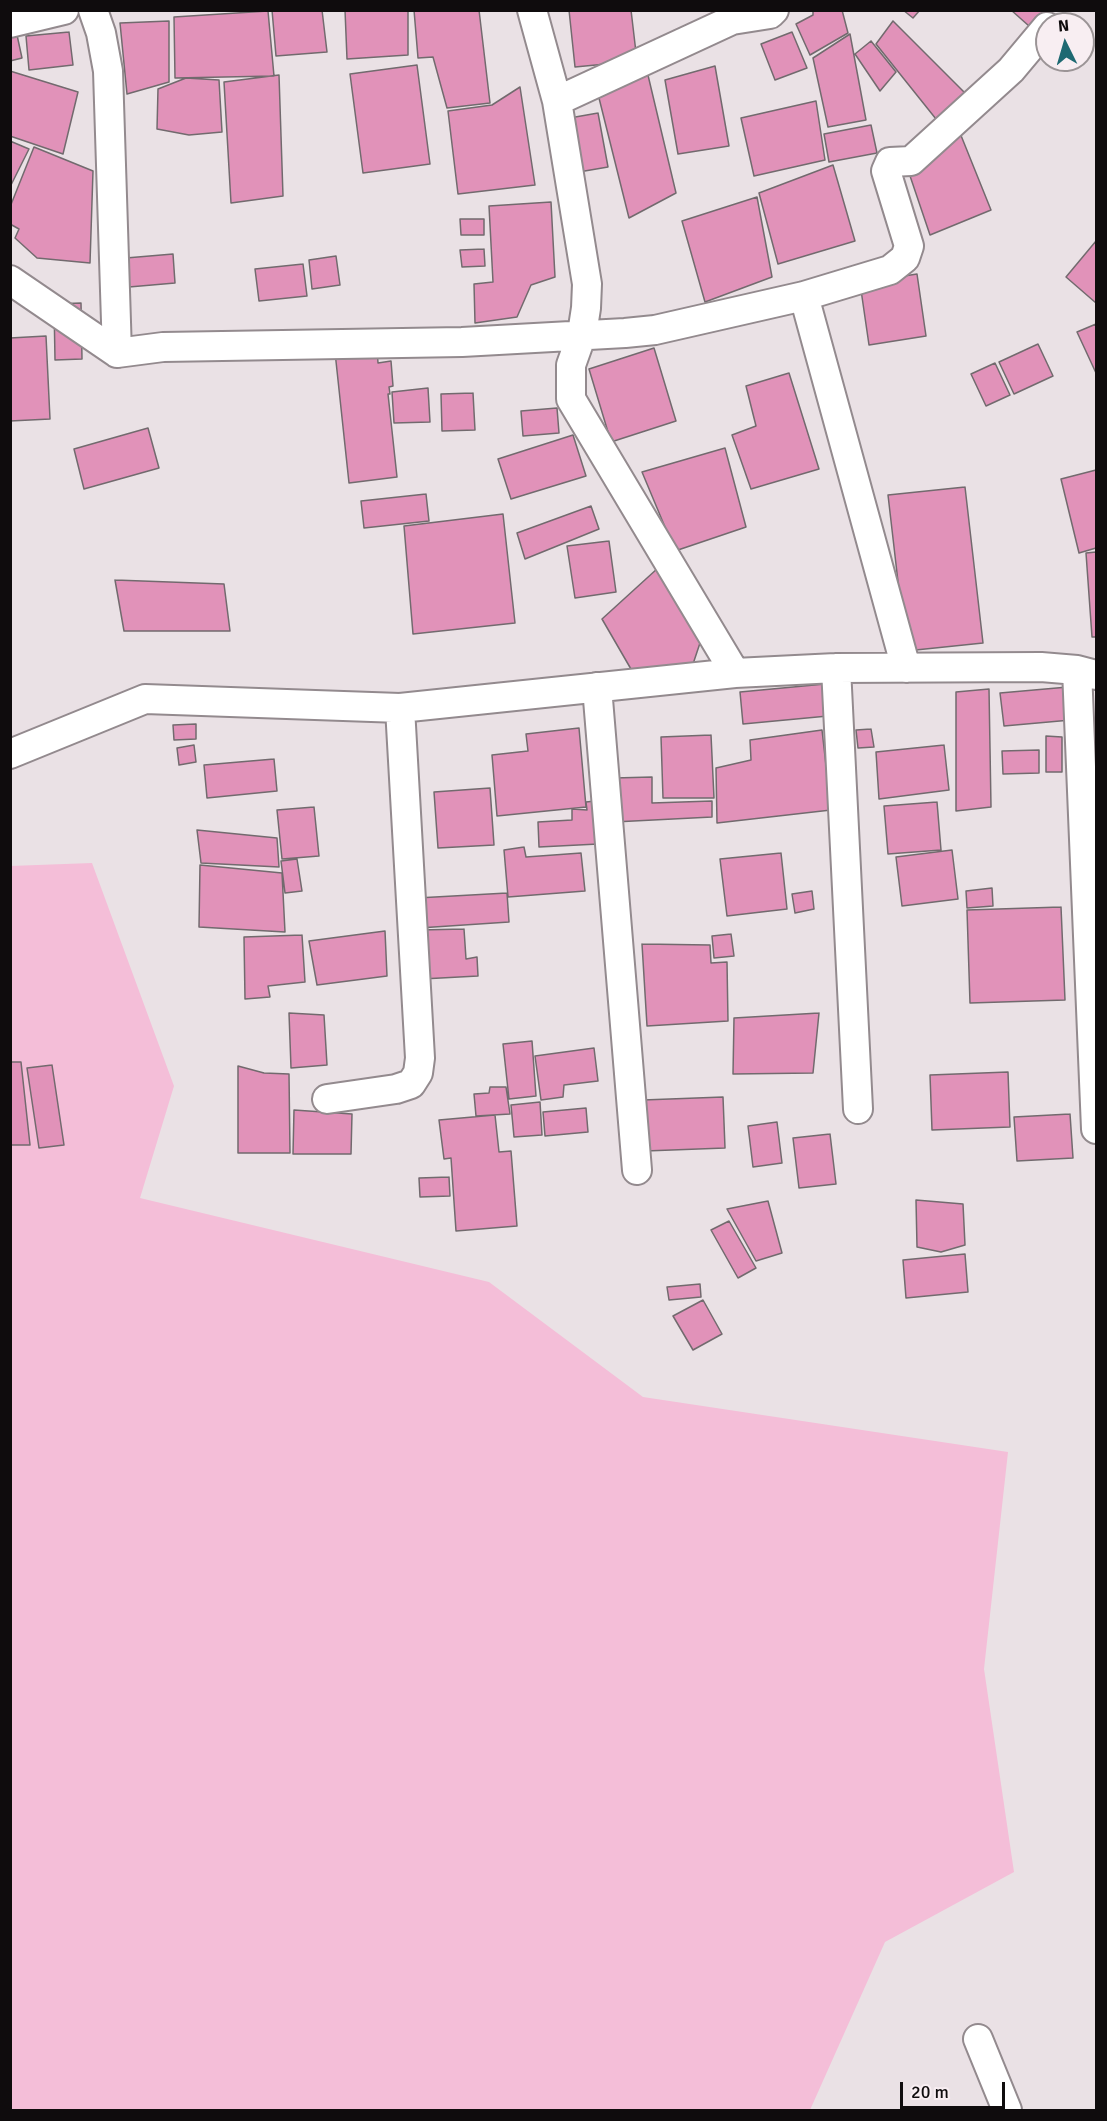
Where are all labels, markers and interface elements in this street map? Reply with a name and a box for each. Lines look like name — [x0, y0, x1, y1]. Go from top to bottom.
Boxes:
north arrow — [1035, 12, 1095, 72]
text: N — [1057, 16, 1070, 37]
scale bar — [903, 2070, 1008, 2108]
text: 20 m — [911, 2081, 949, 2103]

